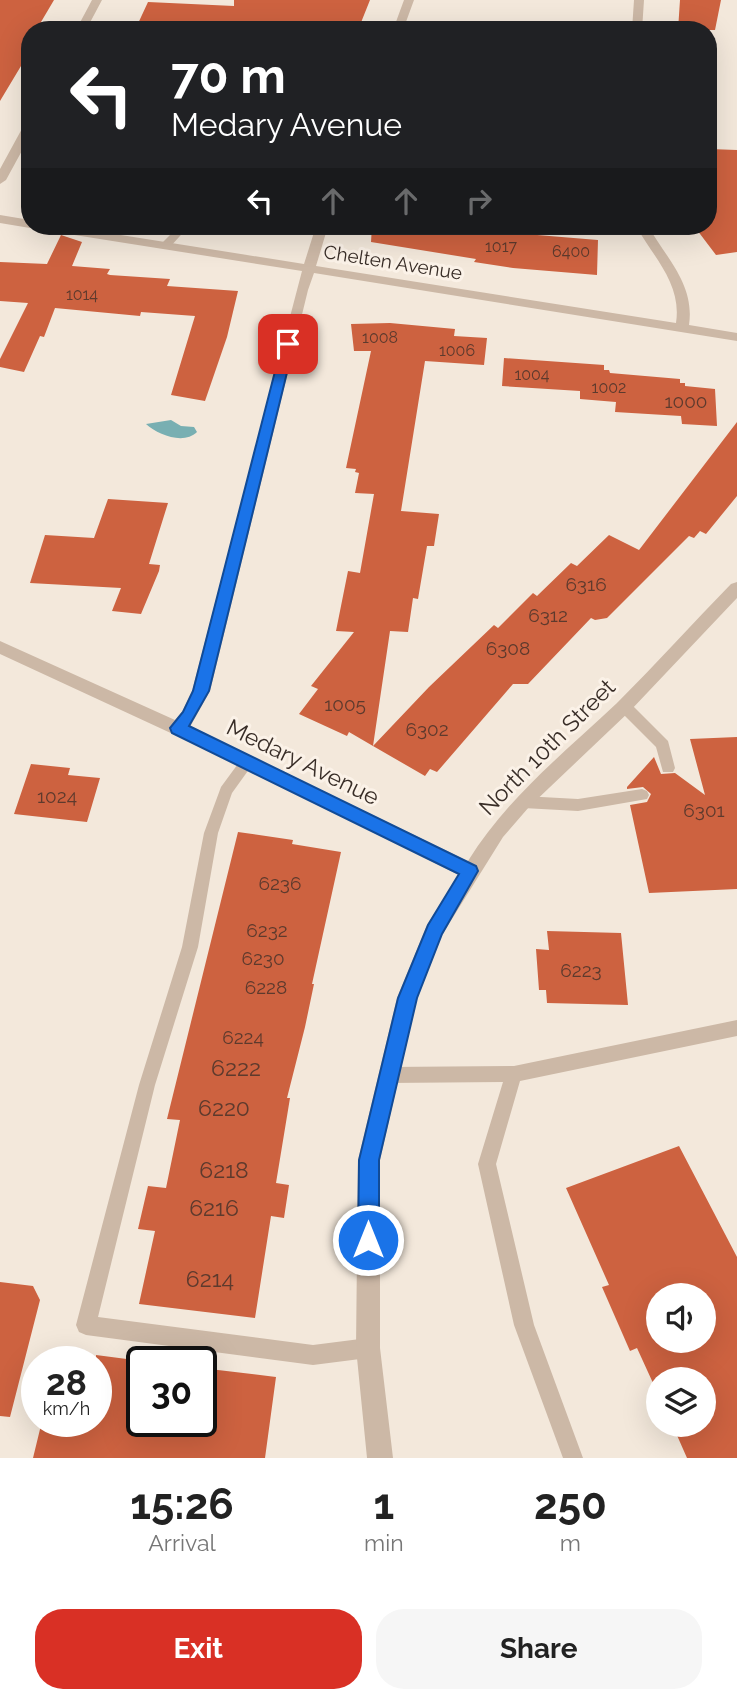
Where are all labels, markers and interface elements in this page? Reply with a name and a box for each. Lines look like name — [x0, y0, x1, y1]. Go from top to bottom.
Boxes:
text: 70 m — [171, 47, 286, 104]
icon: left — [56, 49, 147, 140]
text: Medary Avenue — [171, 106, 402, 143]
icon: left — [241, 182, 279, 220]
icon: ahead — [314, 182, 352, 220]
icon: ahead — [387, 182, 425, 220]
icon: right — [460, 182, 498, 220]
house number: 1017 — [485, 237, 517, 256]
street label: Chelten Avenue — [322, 240, 464, 284]
house number: 6400 — [552, 242, 590, 261]
house number: 1014 — [66, 285, 98, 304]
pin — [258, 314, 318, 374]
icon: arrive — [269, 325, 307, 363]
house number: 1008 — [362, 328, 398, 347]
house number: 1006 — [439, 341, 475, 360]
house number: 1004 — [514, 365, 550, 384]
house number: 1002 — [592, 378, 626, 397]
house number: 1000 — [664, 390, 708, 412]
house number: 6316 — [565, 573, 607, 595]
house number: 6312 — [528, 604, 568, 626]
house number: 6308 — [486, 637, 530, 659]
street label: North 10th Street — [473, 673, 620, 820]
house number: 1005 — [324, 693, 366, 715]
street label: Medary Avenue — [223, 713, 384, 810]
house number: 6302 — [405, 718, 449, 740]
house number: 1024 — [37, 785, 77, 807]
house number: 6301 — [683, 799, 725, 821]
house number: 6236 — [259, 872, 301, 894]
house number: 6232 — [246, 919, 288, 941]
house number: 6230 — [241, 947, 285, 969]
house number: 6223 — [560, 959, 602, 981]
house number: 6228 — [245, 976, 287, 998]
house number: 6224 — [222, 1026, 264, 1048]
house number: 6222 — [211, 1054, 261, 1081]
house number: 6220 — [198, 1094, 250, 1121]
house number: 6218 — [199, 1156, 249, 1183]
house number: 6216 — [189, 1194, 239, 1221]
position arrow — [331, 1203, 405, 1277]
house number: 6214 — [186, 1265, 234, 1292]
map controls — [646, 1283, 716, 1437]
button: sound — [646, 1283, 716, 1353]
speed limit sign: 30 — [126, 1346, 217, 1437]
text: 28 — [46, 1362, 87, 1403]
button: layers — [646, 1367, 716, 1437]
text: km/h — [43, 1398, 90, 1419]
text: 15:26 — [130, 1480, 234, 1529]
text: 1 — [374, 1480, 394, 1529]
text: 250 — [534, 1480, 607, 1529]
text: Arrival — [148, 1529, 216, 1556]
text: min — [364, 1529, 404, 1556]
text: m — [560, 1529, 581, 1556]
button: Exit — [35, 1609, 362, 1689]
button: Share — [376, 1609, 702, 1689]

